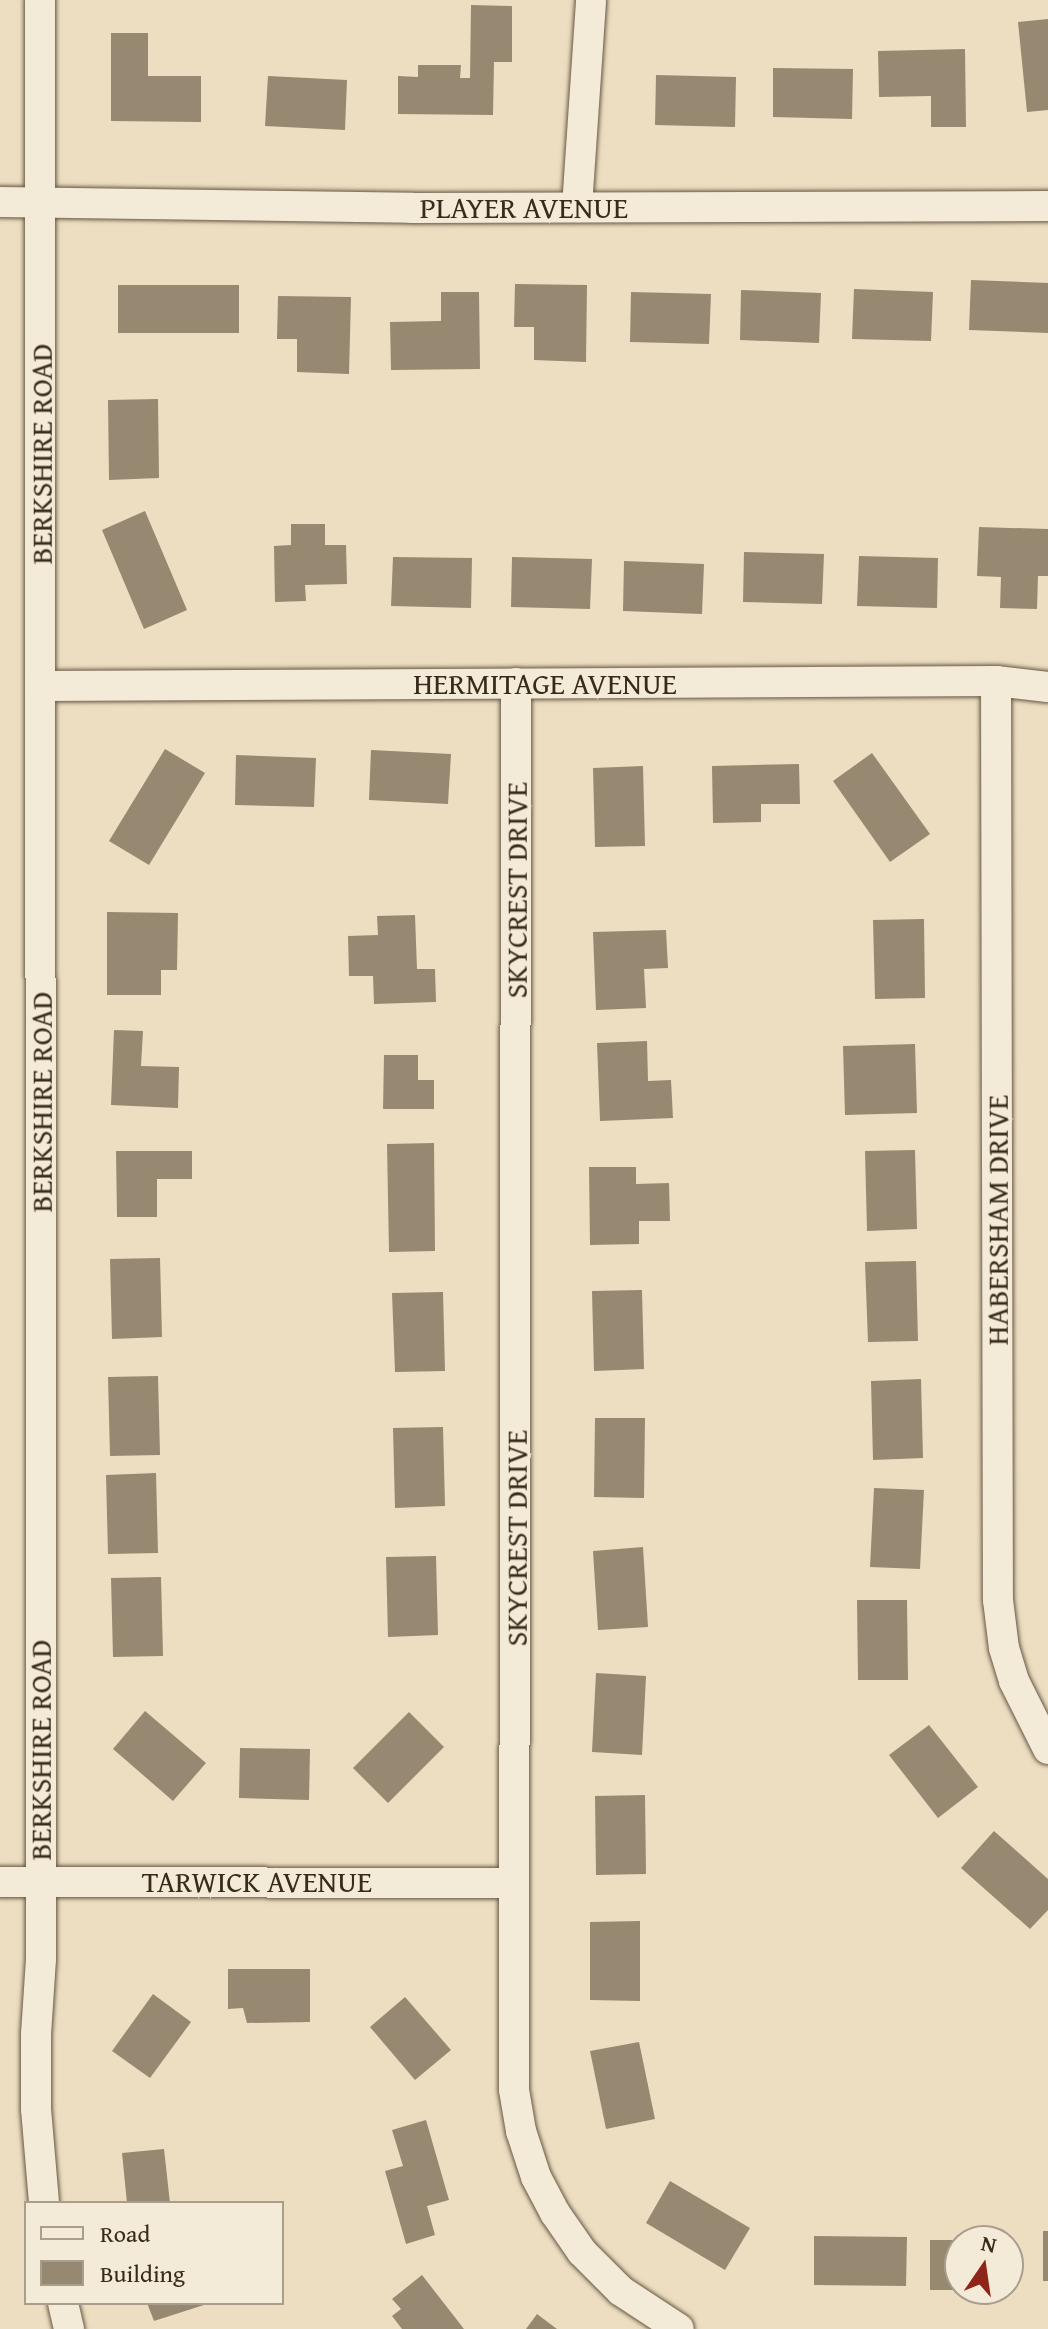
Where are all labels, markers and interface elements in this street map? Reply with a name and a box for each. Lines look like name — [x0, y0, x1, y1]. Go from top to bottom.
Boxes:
street label: PLAYER AVENUE — [420, 189, 628, 225]
street label: BERKSHIRE ROAD — [23, 343, 59, 565]
street label: HERMITAGE AVENUE — [413, 665, 677, 701]
street label: SKYCREST DRIVE — [498, 782, 534, 998]
street label: BERKSHIRE ROAD — [23, 991, 59, 1213]
street label: HABERSHAM DRIVE — [979, 1094, 1015, 1346]
street label: SKYCREST DRIVE — [498, 1430, 534, 1646]
street label: BERKSHIRE ROAD — [22, 1639, 58, 1861]
street label: TARWICK AVENUE — [142, 1863, 372, 1899]
legend — [24, 2201, 284, 2305]
text: Road — [100, 2216, 150, 2251]
north arrow — [944, 2225, 1024, 2305]
text: N — [978, 2226, 1000, 2261]
text: Building — [100, 2256, 185, 2291]

